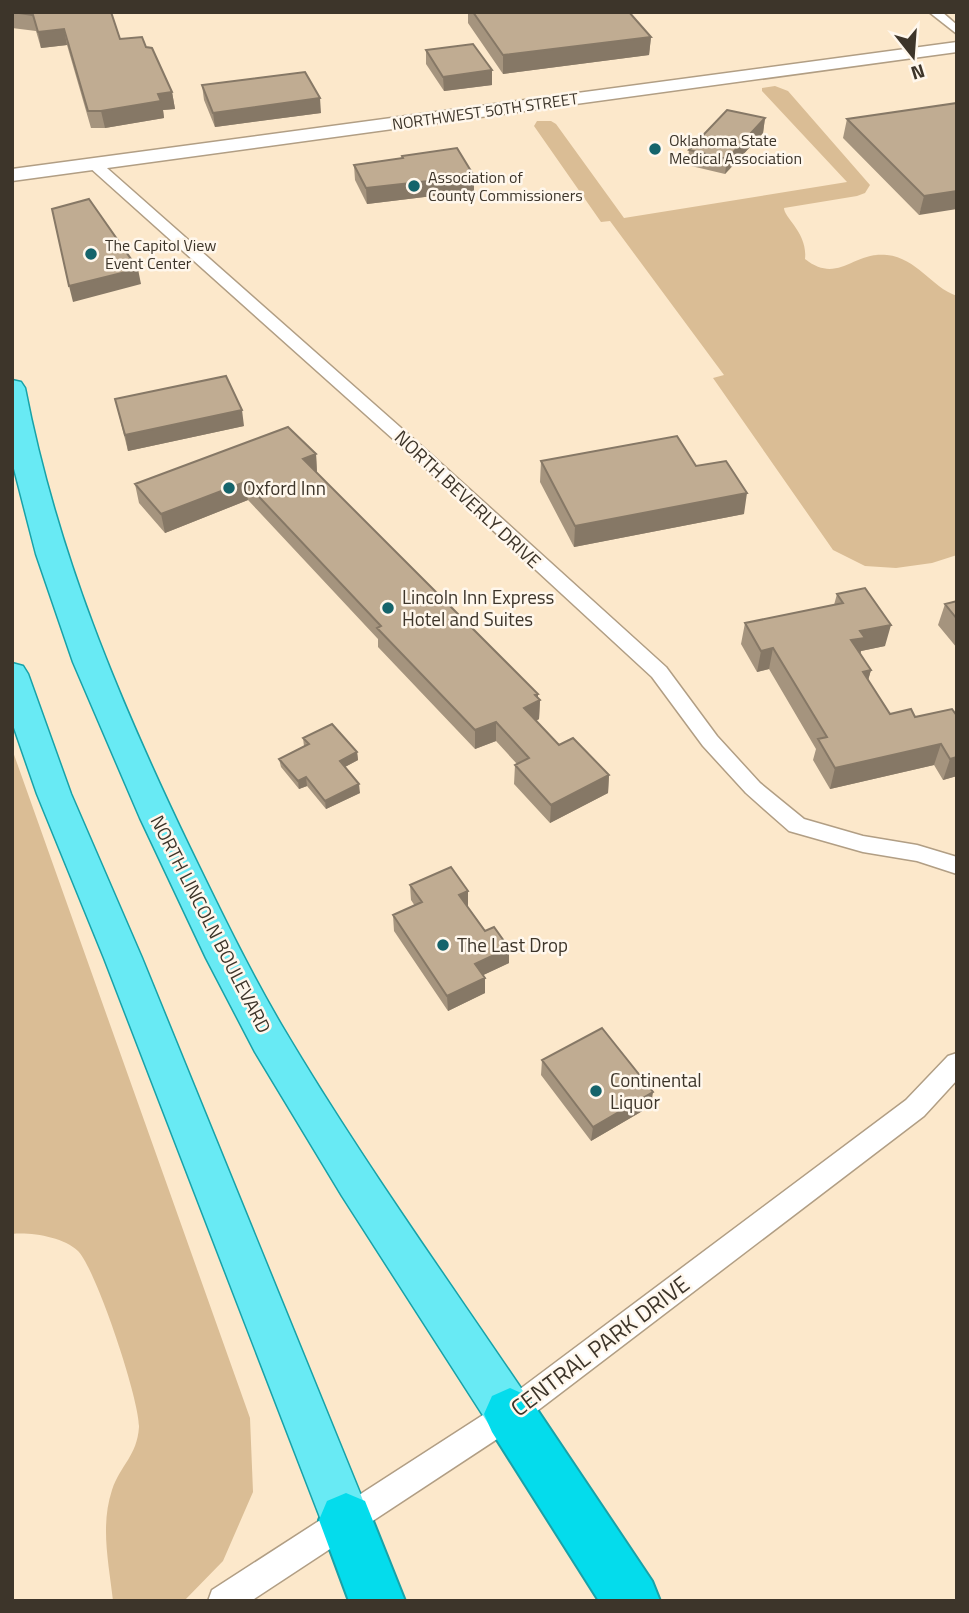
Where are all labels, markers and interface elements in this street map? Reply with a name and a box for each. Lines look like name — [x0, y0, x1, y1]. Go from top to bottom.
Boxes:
north arrow — [878, 21, 948, 91]
text: N — [908, 57, 929, 89]
street label: NORTHWEST 50TH STREET — [390, 86, 580, 136]
place label: Oklahoma State Medical Association — [669, 128, 802, 170]
marker: Oklahoma State Medical Association — [647, 141, 663, 157]
place label: Association of County Commissioners — [428, 165, 583, 207]
marker: Association of County Commissioners — [406, 178, 422, 194]
place label: The Capitol View Event Center — [105, 233, 217, 275]
marker: The Capitol View Event Center — [83, 246, 99, 262]
street label: NORTH BEVERLY DRIVE — [388, 423, 548, 575]
place label: Oxford Inn — [243, 473, 326, 502]
marker: Oxford Inn — [221, 480, 237, 496]
place label: Lincoln Inn Express Hotel and Suites — [402, 582, 555, 633]
marker: Lincoln Inn Express Hotel and Suites — [380, 600, 396, 616]
street label: NORTH LINCOLN BOULEVARD — [144, 810, 279, 1038]
place label: The Last Drop — [457, 930, 568, 959]
marker: The Last Drop — [435, 937, 451, 953]
place label: Continental Liquor — [610, 1065, 702, 1116]
marker: Continental Liquor — [588, 1083, 604, 1099]
street label: CENTRAL PARK DRIVE — [503, 1267, 697, 1425]

